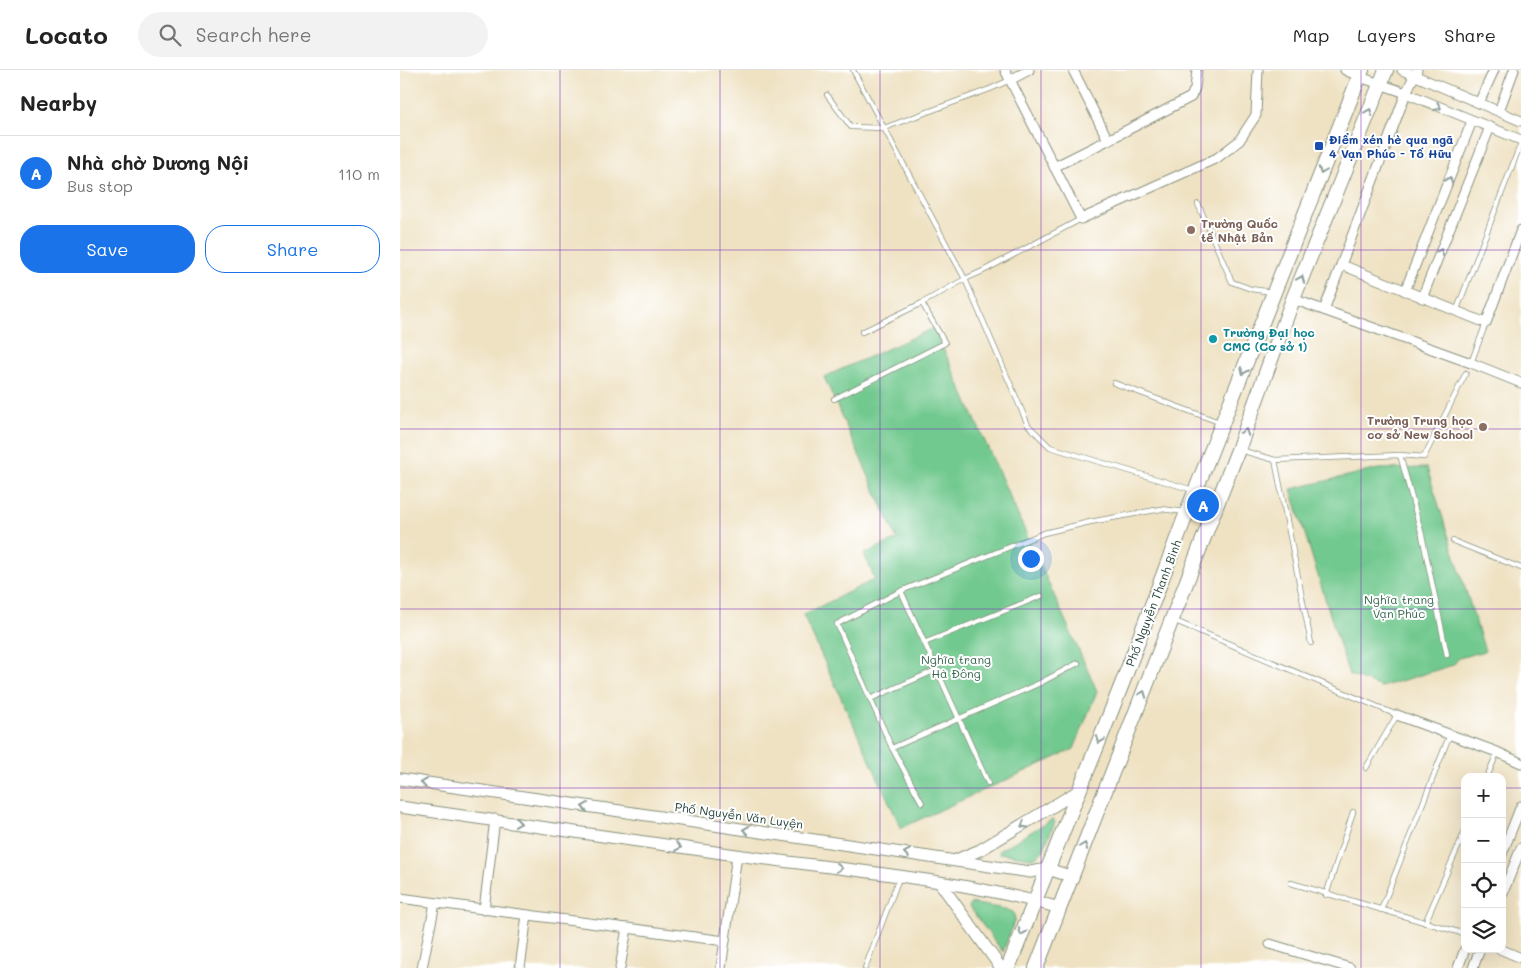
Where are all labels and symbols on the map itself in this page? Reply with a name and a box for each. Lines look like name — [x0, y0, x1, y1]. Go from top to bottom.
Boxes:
one-way arrow — [1433, 100, 1442, 111]
one-way arrow — [1363, 109, 1373, 117]
place label: Điểm xén hè qua ngã 4 Vạn Phúc - Tố Hữu — [1329, 131, 1453, 161]
marker: Điểm xén hè qua ngã 4 Vạn Phúc - Tố Hữu — [1313, 140, 1325, 152]
one-way arrow — [1318, 166, 1329, 175]
one-way arrow — [1443, 177, 1453, 185]
place label: Trường Quốc tế Nhật Bản — [1201, 215, 1278, 245]
marker: Trường Quốc tế Nhật Bản — [1185, 224, 1197, 236]
one-way arrow — [1433, 248, 1444, 257]
one-way arrow — [1295, 275, 1306, 284]
place label: Trường Đại học CMC (Cơ sở 1) — [1223, 324, 1315, 354]
marker: Trường Đại học CMC (Cơ sở 1) — [1207, 333, 1219, 345]
one-way arrow — [1240, 366, 1250, 375]
place label: Trường Trung học cơ sở New School — [1367, 412, 1473, 442]
marker: Trường Trung học cơ sở New School — [1477, 421, 1489, 433]
one-way arrow — [1239, 428, 1249, 436]
pin: A — [1187, 486, 1219, 524]
street label: Phố Nguyễn Thanh Bình — [1121, 537, 1185, 669]
your location — [1018, 546, 1044, 572]
park label: Nghĩa trang Vạn Phúc — [1364, 591, 1434, 621]
park label: Nghĩa trang Hà Đông — [921, 651, 991, 681]
one-way arrow — [1137, 691, 1147, 699]
one-way arrow — [1096, 735, 1106, 743]
one-way arrow — [420, 778, 428, 789]
street label: Phố Nguyễn Văn Luyện — [674, 798, 804, 832]
one-way arrow — [581, 802, 589, 812]
one-way arrow — [513, 817, 522, 827]
one-way arrow — [1020, 818, 1029, 828]
one-way arrow — [741, 825, 749, 836]
one-way arrow — [674, 841, 683, 851]
one-way arrow — [1078, 842, 1089, 851]
one-way arrow — [902, 848, 911, 858]
one-way arrow — [836, 862, 844, 873]
one-way arrow — [1018, 927, 1029, 936]

